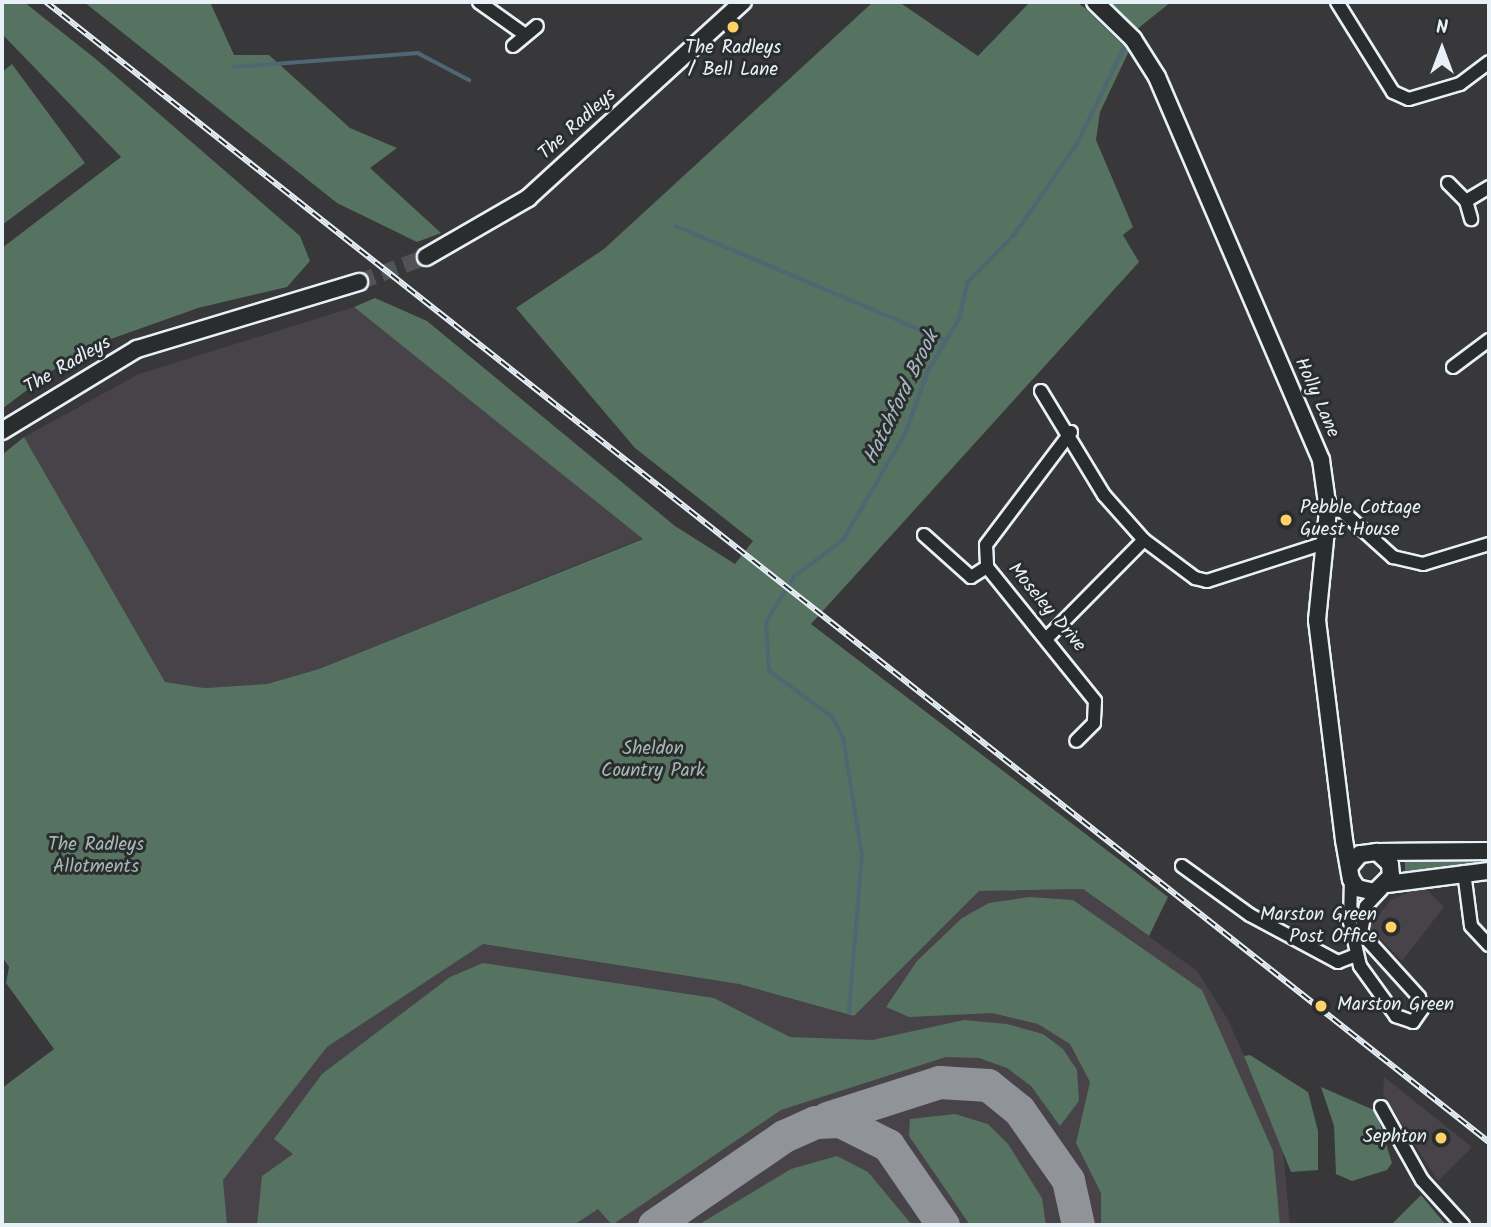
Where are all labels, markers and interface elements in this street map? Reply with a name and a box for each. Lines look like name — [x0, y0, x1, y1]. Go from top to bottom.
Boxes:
text: N — [1436, 13, 1448, 43]
north arrow — [1407, 14, 1477, 84]
marker: The Radleys / Bell Lane — [725, 19, 741, 35]
place label: The Radleys / Bell Lane — [685, 38, 781, 82]
street label: The Radleys — [535, 84, 621, 166]
water label: Hatchford Brook — [859, 327, 945, 469]
street label: The Radleys — [21, 332, 115, 400]
street label: Holly Lane — [1288, 354, 1344, 442]
place label: Pebble Cottage Guest House — [1300, 498, 1421, 542]
marker: Pebble Cottage Guest House — [1278, 512, 1294, 528]
street label: Moseley Drive — [1002, 559, 1090, 657]
park label: Sheldon Country Park — [601, 739, 705, 783]
park label: The Radleys Allotments — [48, 835, 144, 879]
place label: Marston Green Post Office — [1260, 905, 1377, 949]
marker: Marston Green Post Office — [1383, 919, 1399, 935]
place label: Marston Green — [1337, 995, 1454, 1017]
marker: Marston Green — [1311, 996, 1331, 1016]
place label: Sephton — [1363, 1127, 1427, 1149]
marker: Sephton — [1433, 1130, 1449, 1146]

